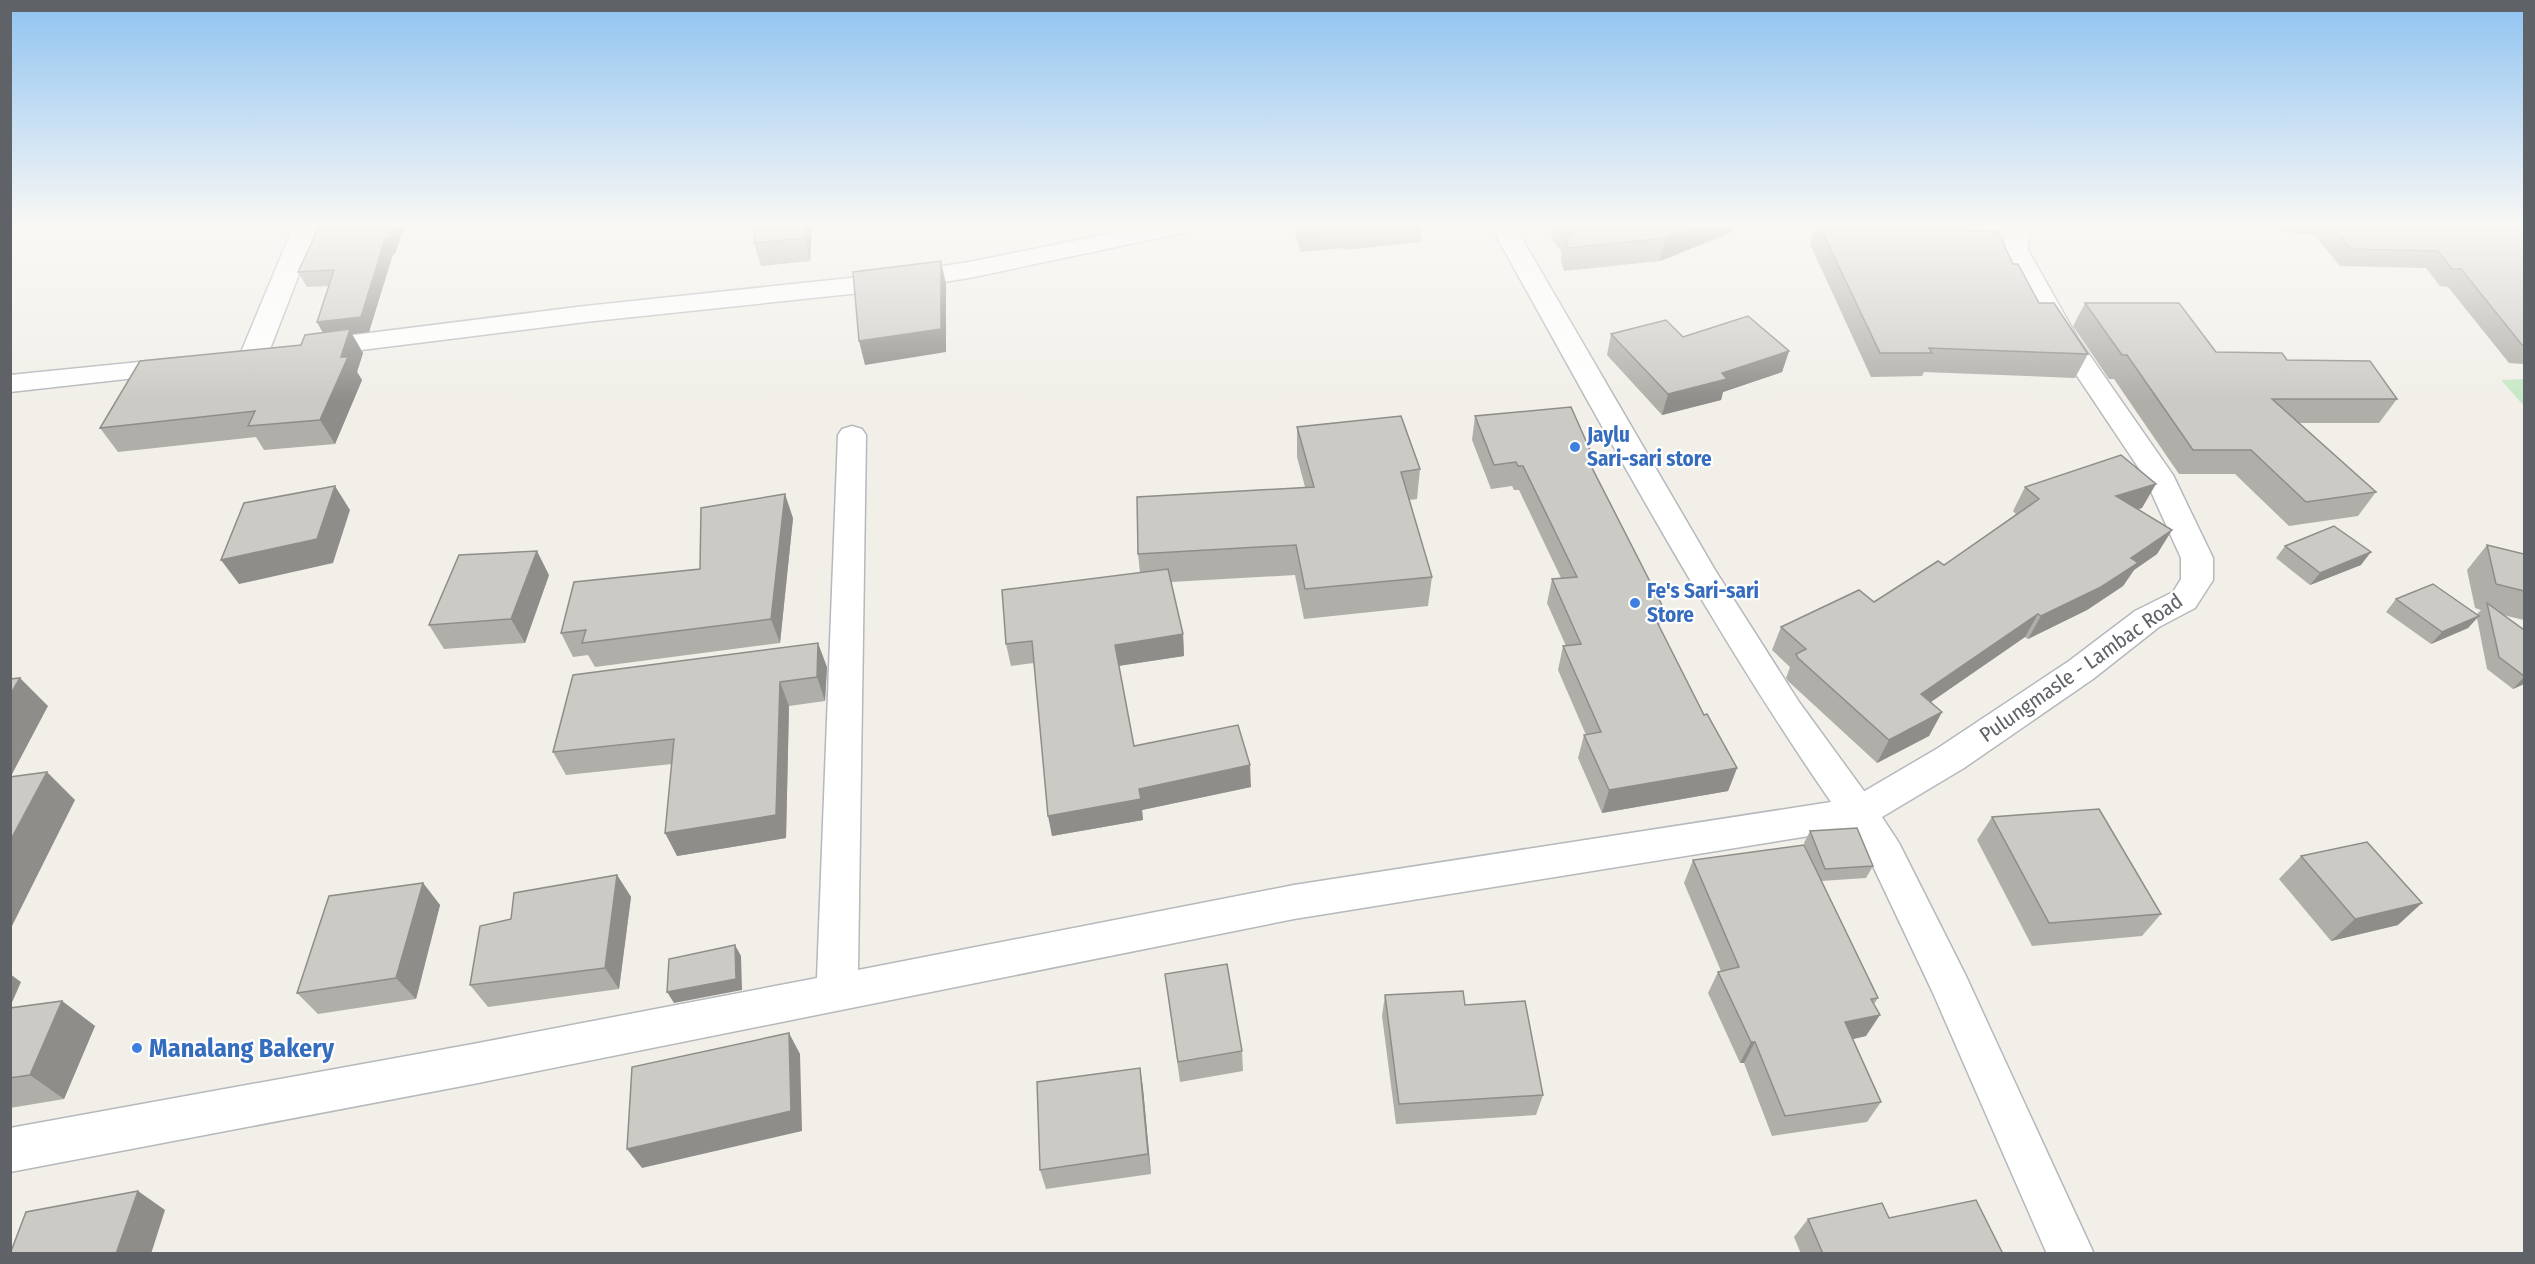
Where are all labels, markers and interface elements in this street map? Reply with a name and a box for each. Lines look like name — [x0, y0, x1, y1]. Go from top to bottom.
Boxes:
place label: Jaylu Sari-sari store — [1586, 422, 1712, 472]
marker: Jaylu Sari-sari store — [1568, 440, 1582, 454]
place label: Fe's Sari-sari Store — [1647, 578, 1759, 628]
street label: Pulungmasle - Lambac Road — [1974, 588, 2188, 748]
marker: Fe's Sari-sari Store — [1628, 596, 1642, 610]
place label: Manalang Bakery — [149, 1033, 335, 1064]
marker: Manalang Bakery — [130, 1041, 144, 1055]

